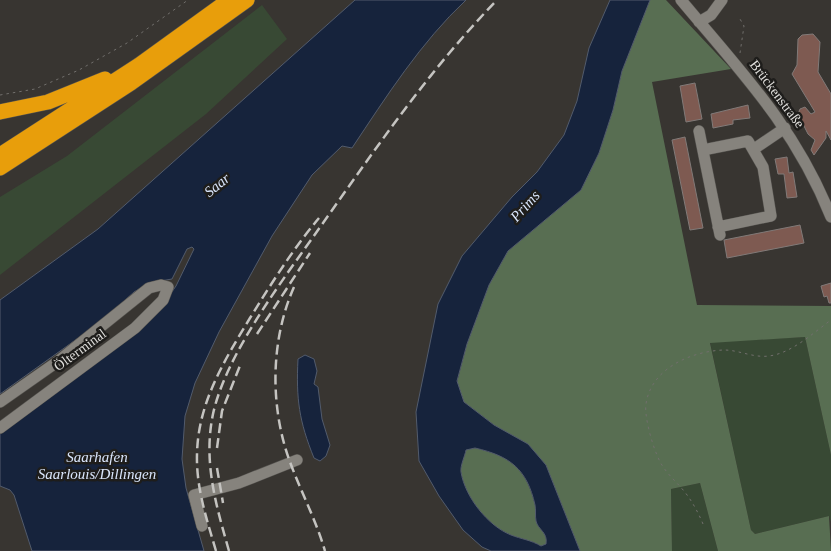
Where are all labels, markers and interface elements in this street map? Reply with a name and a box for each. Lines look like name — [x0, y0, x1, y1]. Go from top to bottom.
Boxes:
street label: Brückenstraße — [747, 57, 807, 131]
water label: Saar — [201, 170, 233, 200]
water label: Prims — [506, 187, 543, 225]
street label: Ölterminal — [50, 325, 109, 374]
water label: Saarhafen Saarlouis/Dillingen — [38, 449, 156, 482]

